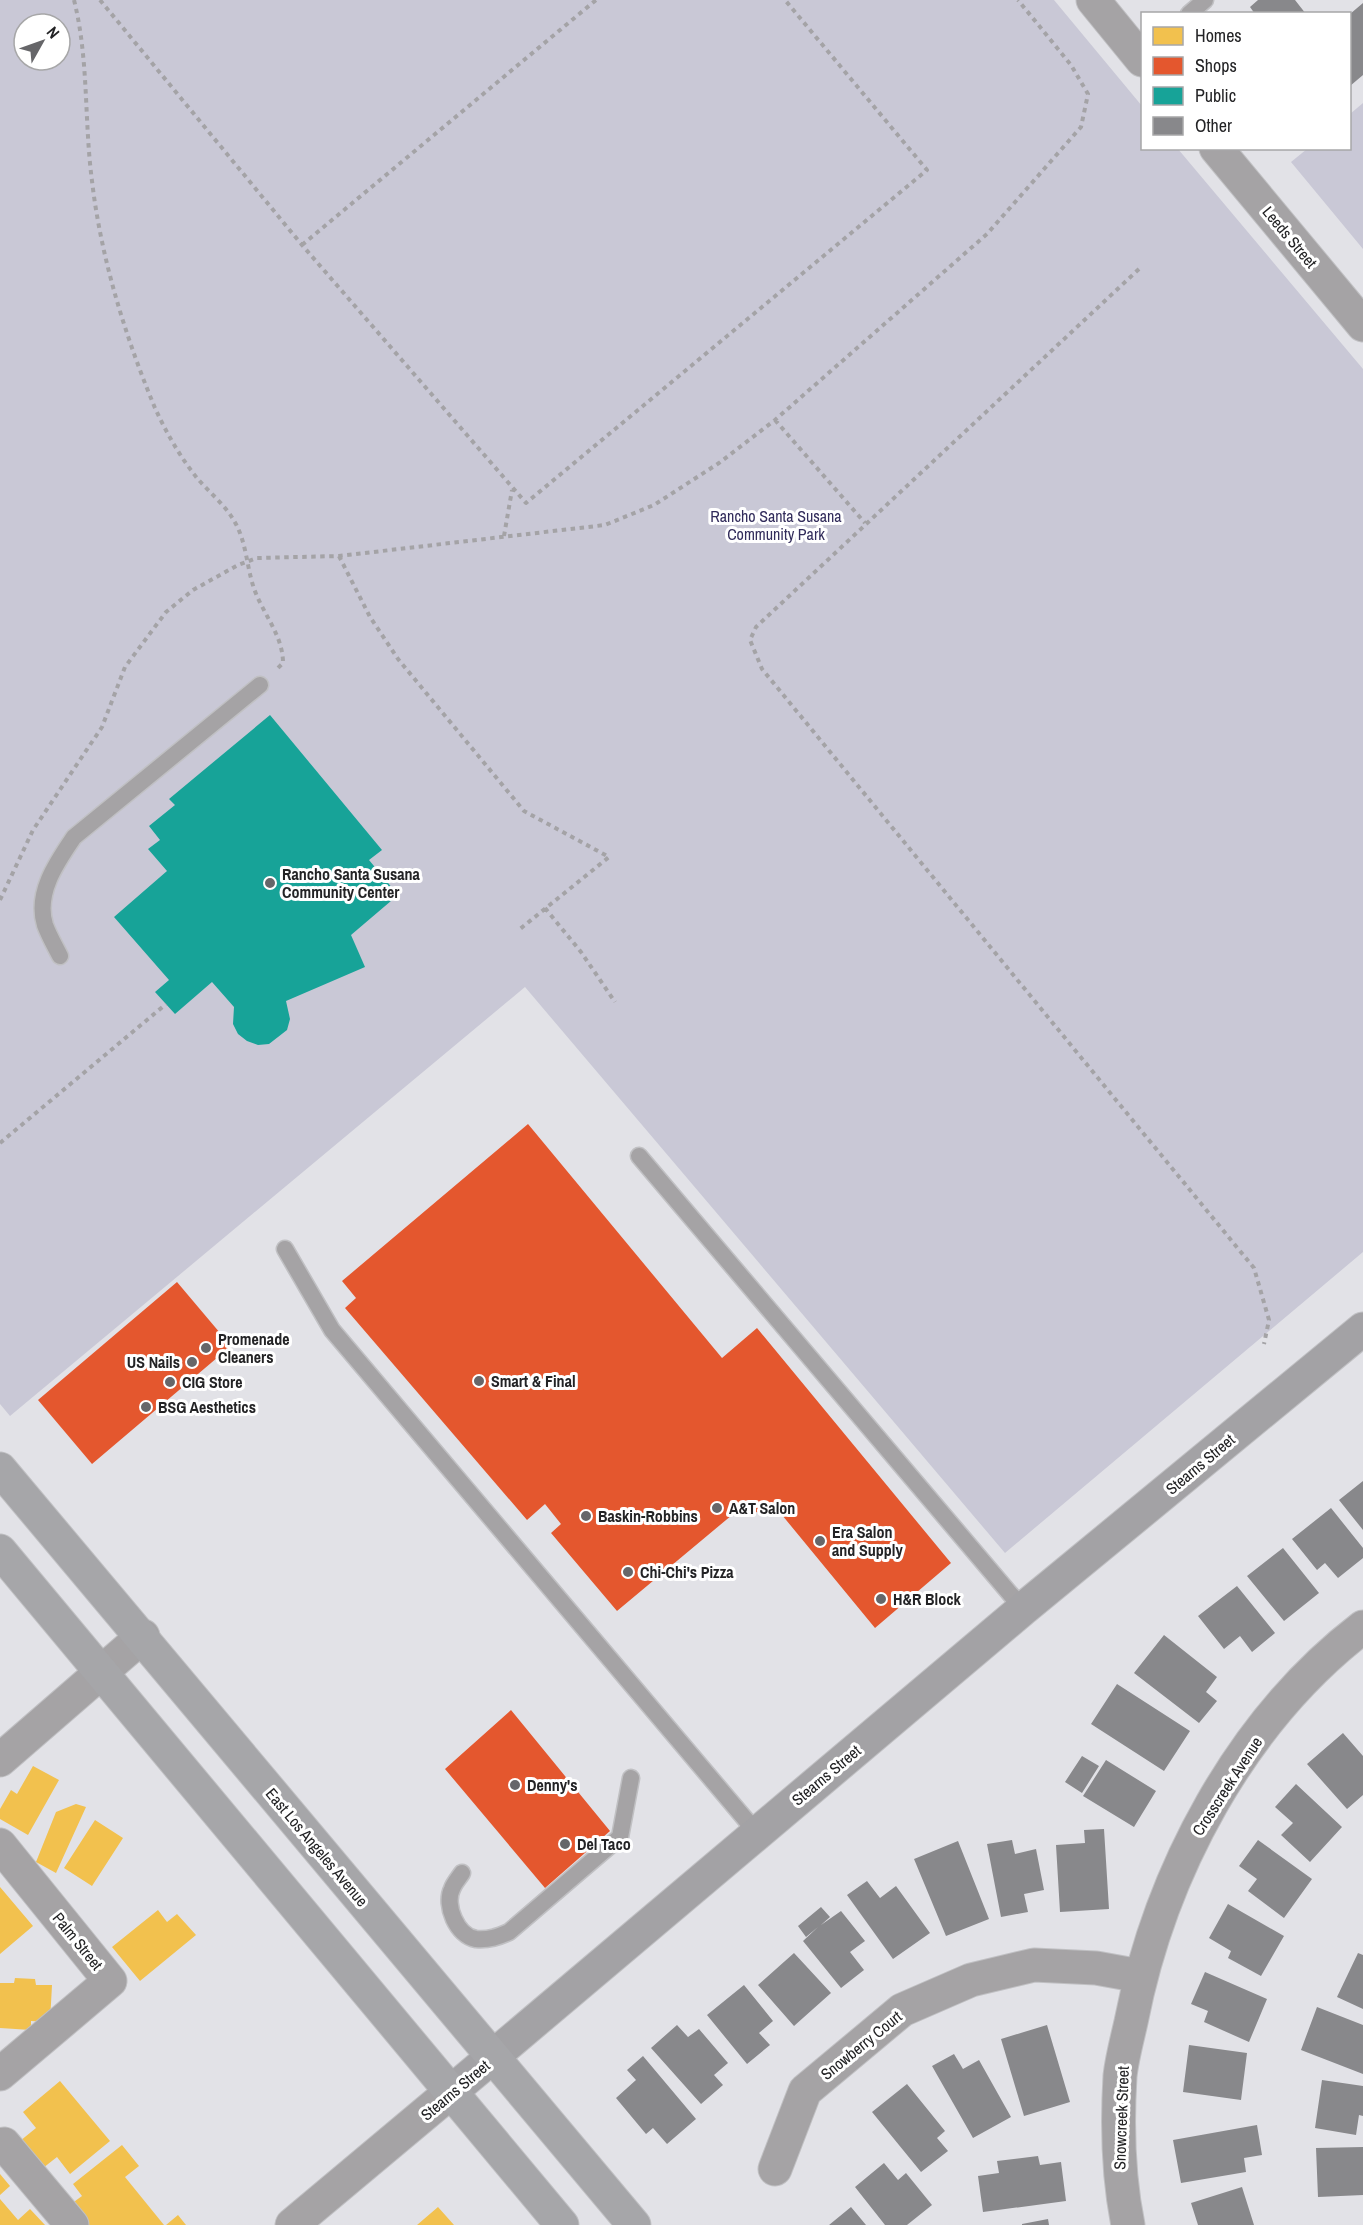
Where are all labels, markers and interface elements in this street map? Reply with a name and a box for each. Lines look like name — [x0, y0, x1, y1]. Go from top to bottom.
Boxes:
north arrow — [12, 12, 72, 72]
legend — [1141, 12, 1351, 150]
text: N — [42, 22, 65, 43]
text: Homes — [1195, 23, 1242, 48]
text: Shops — [1195, 53, 1237, 78]
text: Public — [1195, 83, 1236, 108]
text: Other — [1195, 113, 1232, 138]
street label: Leeds Street — [1258, 201, 1323, 273]
park label: Rancho Santa Susana Community Park — [710, 505, 842, 545]
place label: Rancho Santa Susana Community Center — [282, 863, 421, 903]
marker: Rancho Santa Susana Community Center — [263, 876, 277, 890]
place label: Promenade Cleaners — [218, 1328, 289, 1368]
marker: Promenade Cleaners — [199, 1341, 213, 1355]
place label: US Nails — [127, 1351, 180, 1373]
marker: US Nails — [185, 1355, 199, 1369]
place label: Smart & Final — [491, 1370, 576, 1392]
place label: CIG Store — [182, 1371, 243, 1393]
marker: Smart & Final — [472, 1374, 486, 1388]
marker: CIG Store — [163, 1375, 177, 1389]
place label: BSG Aesthetics — [158, 1396, 256, 1418]
marker: BSG Aesthetics — [139, 1400, 153, 1414]
street label: Stearns Street — [1161, 1428, 1239, 1499]
place label: A&T Salon — [729, 1497, 795, 1519]
marker: A&T Salon — [710, 1501, 724, 1515]
place label: Baskin-Robbins — [598, 1505, 698, 1527]
marker: Baskin-Robbins — [579, 1509, 593, 1523]
place label: Era Salon and Supply — [832, 1521, 903, 1561]
marker: Era Salon and Supply — [813, 1534, 827, 1548]
place label: Chi-Chi's Pizza — [640, 1561, 734, 1583]
marker: Chi-Chi's Pizza — [621, 1565, 635, 1579]
place label: H&R Block — [893, 1588, 961, 1610]
marker: H&R Block — [874, 1592, 888, 1606]
street label: Crosscreek Avenue — [1187, 1732, 1267, 1840]
street label: Stearns Street — [787, 1739, 865, 1810]
place label: Denny's — [527, 1774, 578, 1796]
marker: Denny's — [508, 1778, 522, 1792]
street label: East Los Angeles Avenue — [261, 1783, 373, 1911]
place label: Del Taco — [577, 1833, 631, 1855]
marker: Del Taco — [558, 1837, 572, 1851]
street label: Palm Street — [48, 1907, 108, 1975]
street label: Snowberry Court — [816, 2005, 906, 2085]
street label: Stearns Street — [416, 2054, 494, 2125]
street label: Snowcreek Street — [1108, 2066, 1134, 2170]

